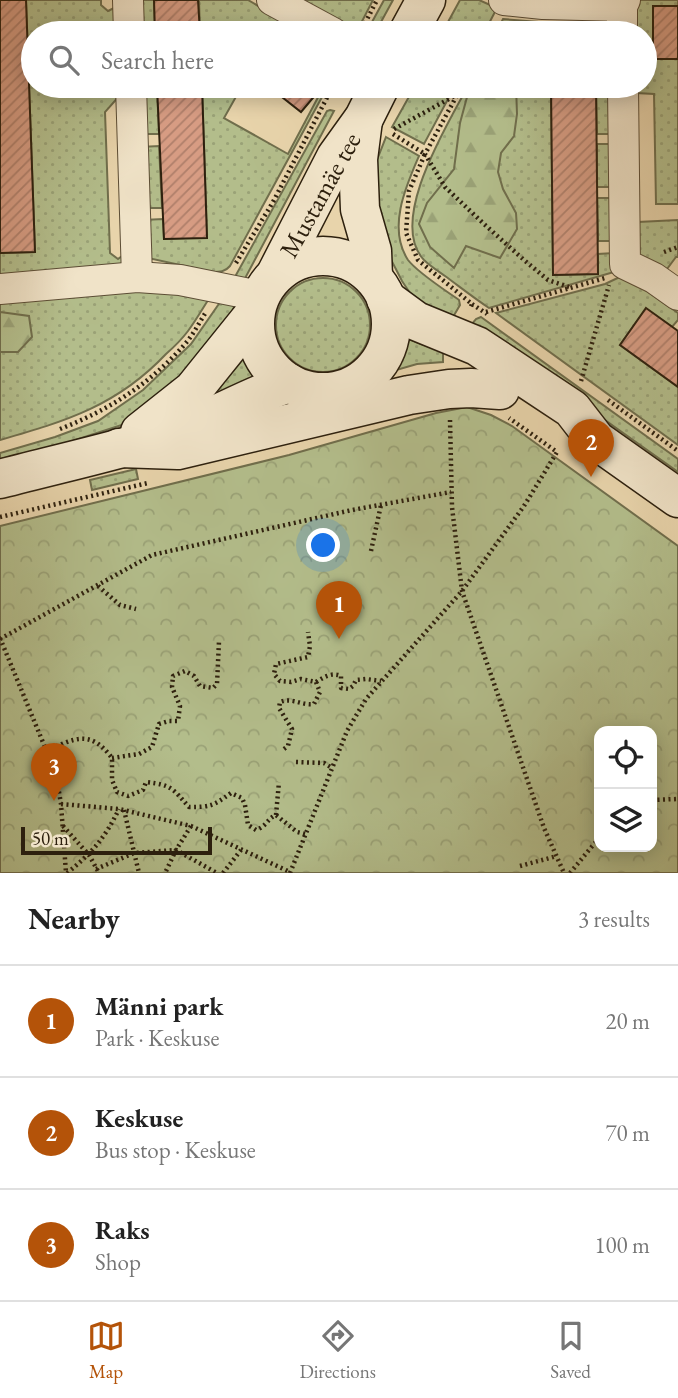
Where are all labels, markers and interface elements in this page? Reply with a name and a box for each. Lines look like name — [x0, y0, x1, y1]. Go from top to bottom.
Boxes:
search box — [21, 21, 657, 98]
icon: search — [45, 41, 83, 79]
text: Search here — [101, 43, 214, 77]
street label: Mustamäe tee — [272, 126, 368, 264]
pin: 2 — [568, 419, 614, 477]
your location — [306, 528, 340, 562]
pin: 1 — [316, 581, 362, 639]
map controls — [594, 726, 657, 852]
button: locate — [594, 726, 657, 789]
pin: 3 — [31, 743, 77, 801]
button: layers — [594, 789, 657, 852]
scale bar — [21, 824, 212, 856]
text: 50 m — [32, 826, 69, 851]
text: Nearby — [28, 899, 120, 938]
text: 3 results — [578, 904, 650, 934]
text: Männi park — [95, 989, 224, 1023]
text: 1 — [45, 1006, 57, 1036]
text: 20 m — [605, 1006, 650, 1036]
text: Park · Keskuse — [95, 1023, 219, 1053]
text: Keskuse — [95, 1101, 183, 1135]
text: 2 — [45, 1118, 57, 1148]
text: 70 m — [605, 1118, 650, 1148]
text: Bus stop · Keskuse — [95, 1135, 256, 1165]
text: Raks — [95, 1213, 150, 1247]
text: 3 — [45, 1230, 57, 1260]
text: 100 m — [594, 1230, 650, 1260]
text: Shop — [95, 1247, 141, 1277]
tab: Map — [87, 1317, 125, 1384]
tab: Directions — [299, 1317, 376, 1384]
tab: Saved — [550, 1317, 591, 1384]

